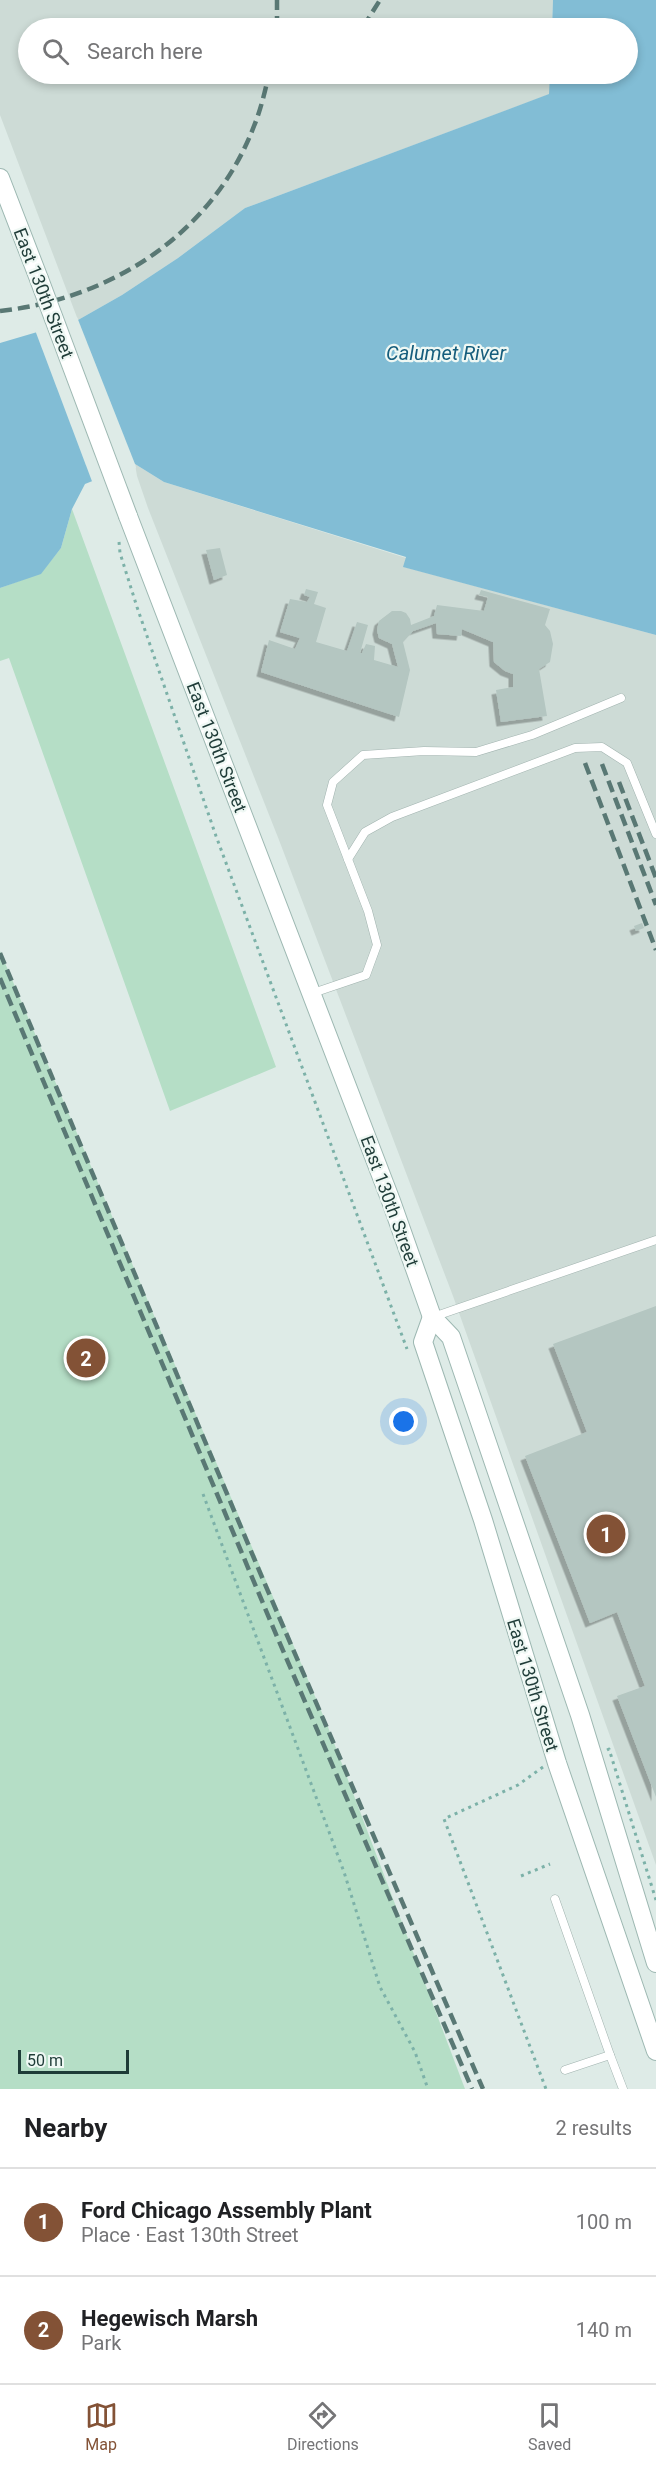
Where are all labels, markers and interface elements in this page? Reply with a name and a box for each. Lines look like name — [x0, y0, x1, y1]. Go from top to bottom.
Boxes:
search box — [18, 18, 638, 84]
icon: search — [39, 35, 72, 68]
text: Search here — [87, 39, 203, 64]
street label: East 130th Street — [10, 225, 79, 361]
water label: Calumet River — [386, 341, 507, 365]
street label: East 130th Street — [183, 679, 252, 815]
street label: East 130th Street — [357, 1133, 423, 1269]
pin: 2 — [66, 1336, 106, 1380]
your location — [389, 1407, 418, 1436]
pin: 1 — [586, 1512, 626, 1556]
street label: East 130th Street — [503, 1616, 563, 1754]
scale bar — [18, 2047, 129, 2074]
text: 50 m — [27, 2051, 63, 2070]
text: Nearby — [24, 2113, 107, 2143]
text: 2 results — [556, 2116, 632, 2140]
text: Ford Chicago Assembly Plant — [81, 2198, 372, 2223]
text: 1 — [38, 2210, 49, 2234]
text: 100 m — [576, 2210, 632, 2234]
text: Place · East 130th Street — [81, 2223, 299, 2247]
text: Hegewisch Marsh — [81, 2306, 258, 2331]
text: 2 — [38, 2318, 49, 2342]
text: 140 m — [576, 2318, 632, 2342]
text: Park — [81, 2331, 121, 2355]
tab: Map — [85, 2399, 118, 2454]
tab: Directions — [287, 2399, 359, 2454]
tab: Saved — [528, 2399, 571, 2454]

